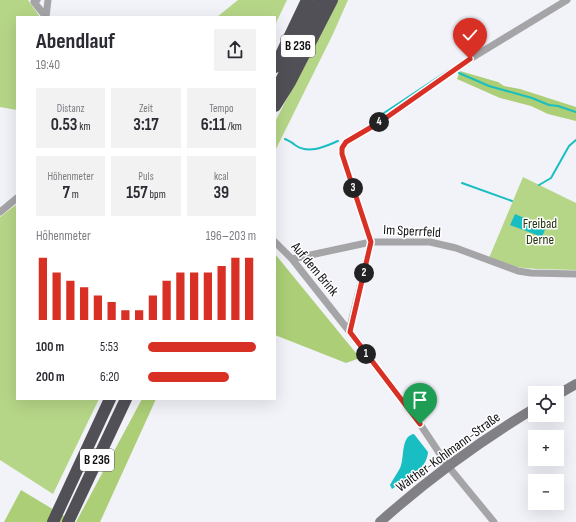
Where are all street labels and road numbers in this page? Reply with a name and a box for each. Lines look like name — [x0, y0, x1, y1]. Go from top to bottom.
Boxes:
road number: B 236 — [281, 35, 315, 57]
street label: Im Sperrfeld — [383, 221, 441, 241]
street label: Auf dem Brink — [287, 238, 343, 300]
street label: Walther-Kohlmann-Straße — [393, 409, 503, 495]
road number: B 236 — [80, 449, 114, 471]

